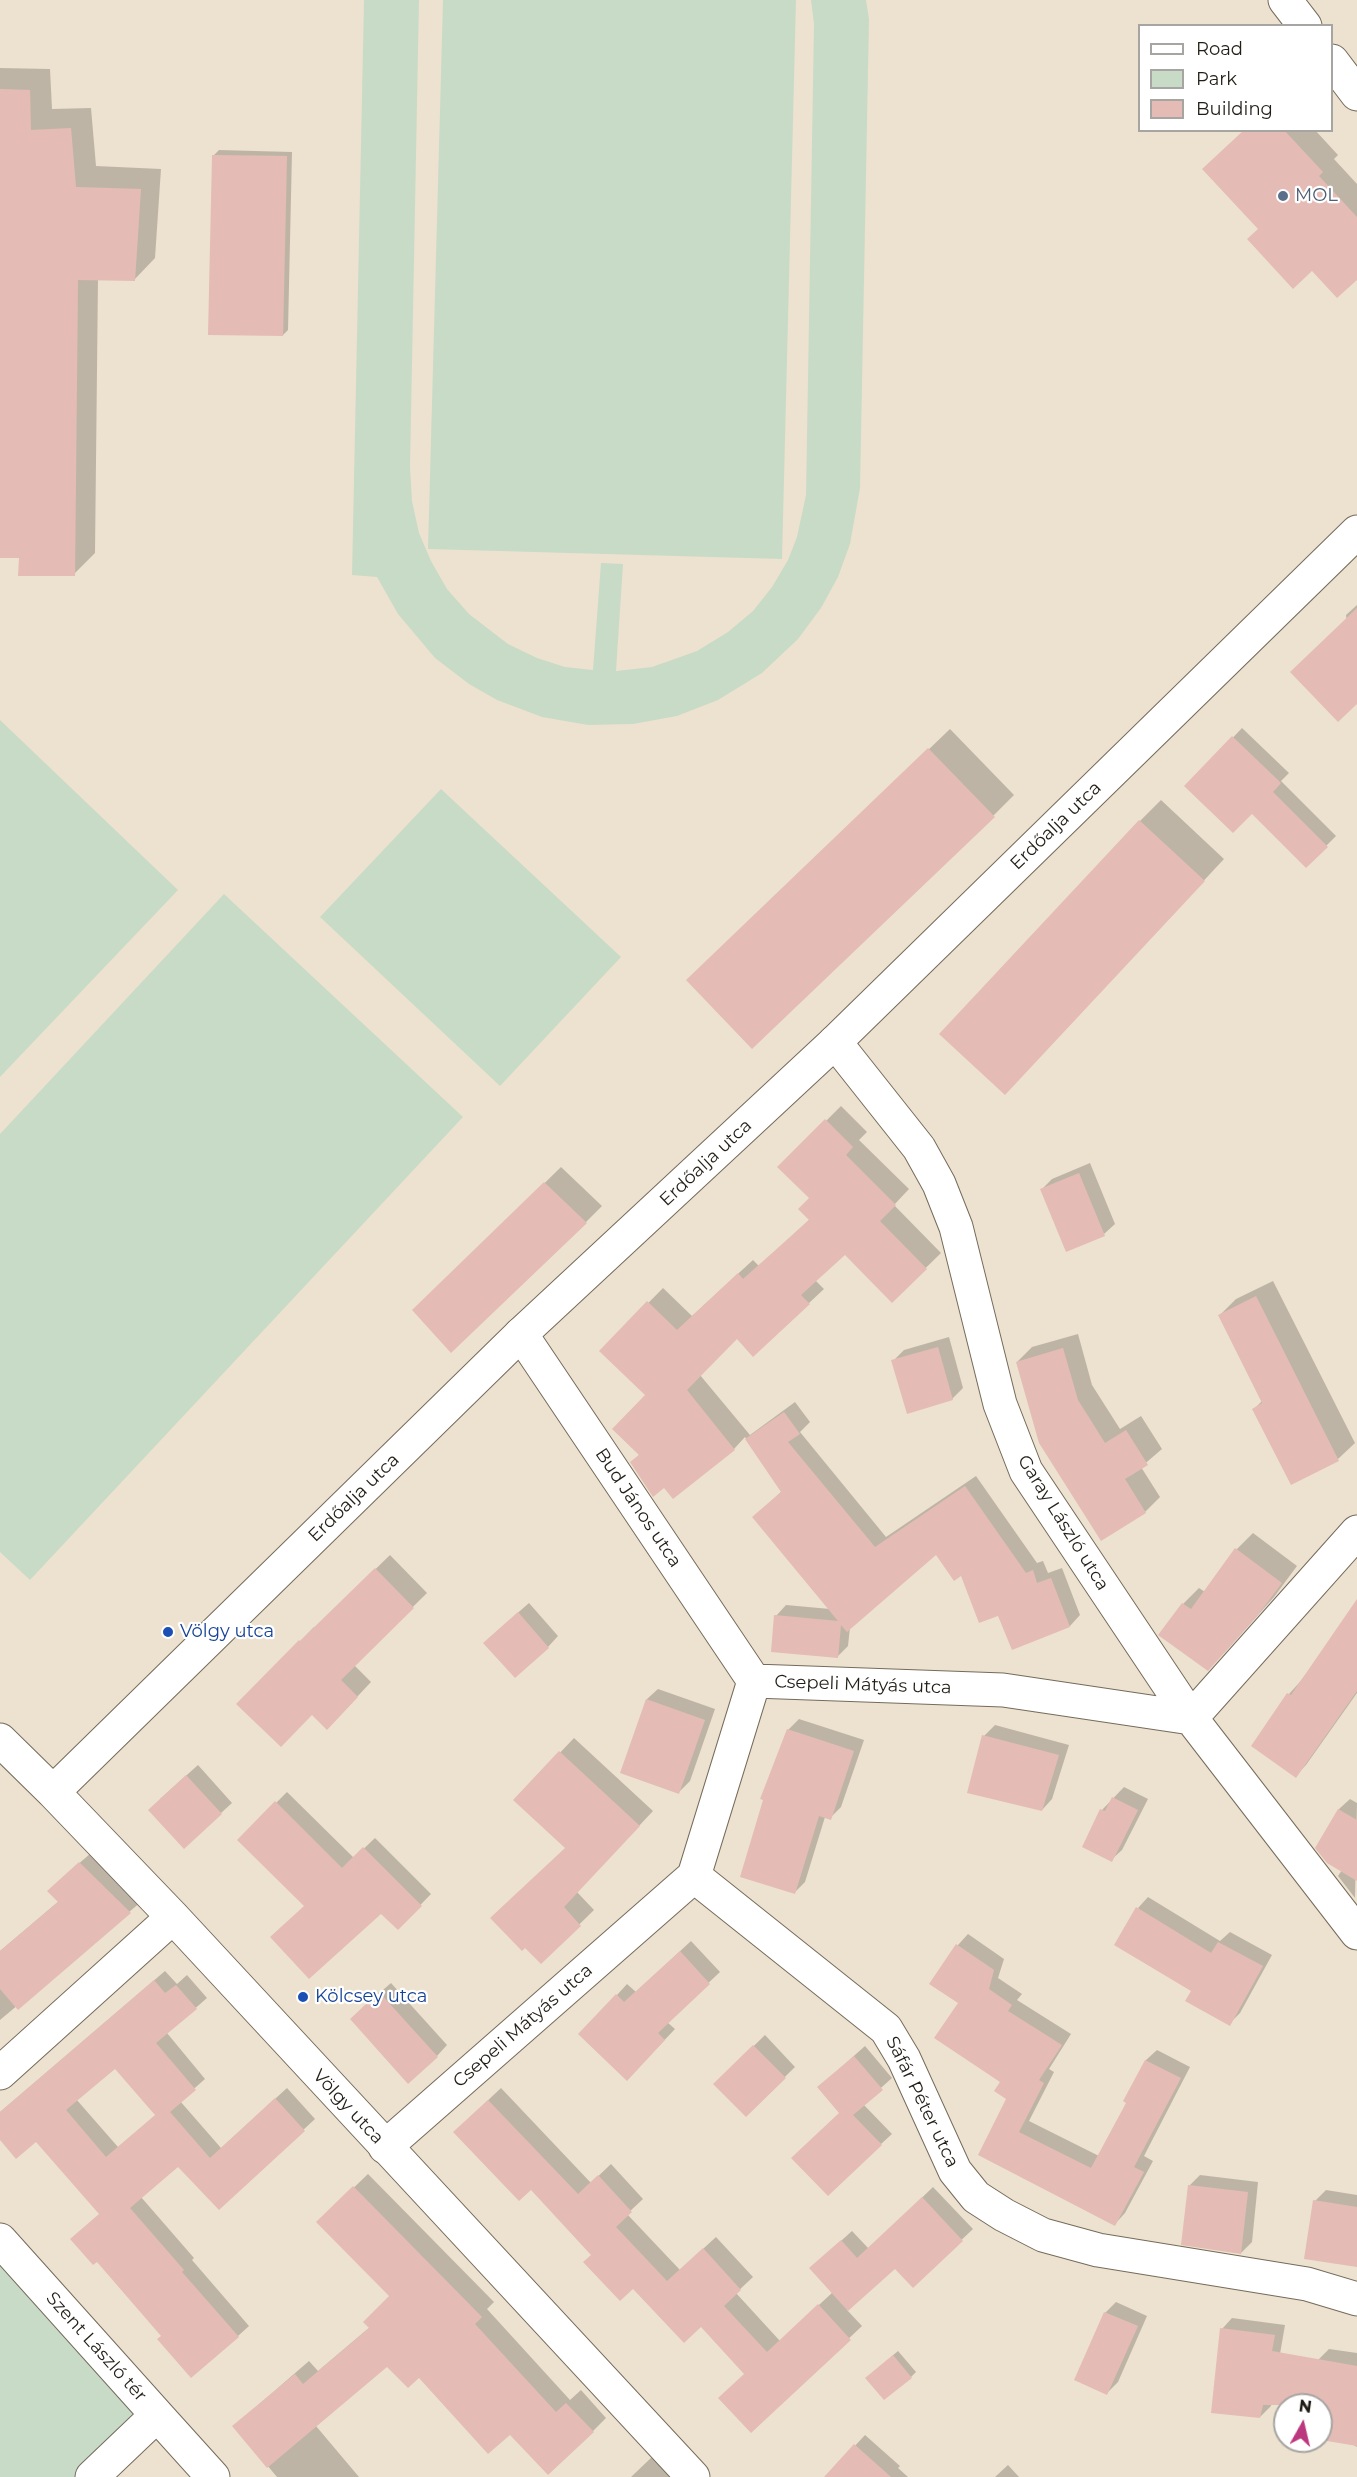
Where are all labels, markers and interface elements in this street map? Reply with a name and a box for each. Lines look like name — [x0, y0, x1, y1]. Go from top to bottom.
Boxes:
legend — [1138, 24, 1333, 132]
text: Road — [1196, 38, 1243, 60]
text: Park — [1196, 68, 1237, 90]
text: Building — [1196, 98, 1273, 120]
place label: MOL — [1295, 185, 1338, 207]
marker: MOL — [1276, 189, 1290, 203]
street label: Erdőalja utca — [1006, 777, 1106, 875]
street label: Erdőalja utca — [655, 1115, 757, 1211]
street label: Bud János utca — [590, 1444, 686, 1572]
street label: Erdőalja utca — [304, 1449, 404, 1547]
street label: Garay László utca — [1013, 1451, 1113, 1595]
place label: Völgy utca — [180, 1621, 274, 1643]
marker: Völgy utca — [161, 1625, 175, 1639]
street label: Csepeli Mátyás utca — [774, 1671, 952, 1699]
street label: Csepeli Mátyás utca — [449, 1960, 597, 2092]
place label: Kölcsey utca — [315, 1986, 427, 2008]
marker: Kölcsey utca — [296, 1990, 310, 2004]
street label: Sáfár Péter utca — [881, 2033, 963, 2171]
street label: Völgy utca — [308, 2065, 388, 2149]
street label: Szent László tér — [41, 2288, 151, 2406]
north arrow — [1273, 2393, 1333, 2453]
text: N — [1298, 2396, 1313, 2417]

